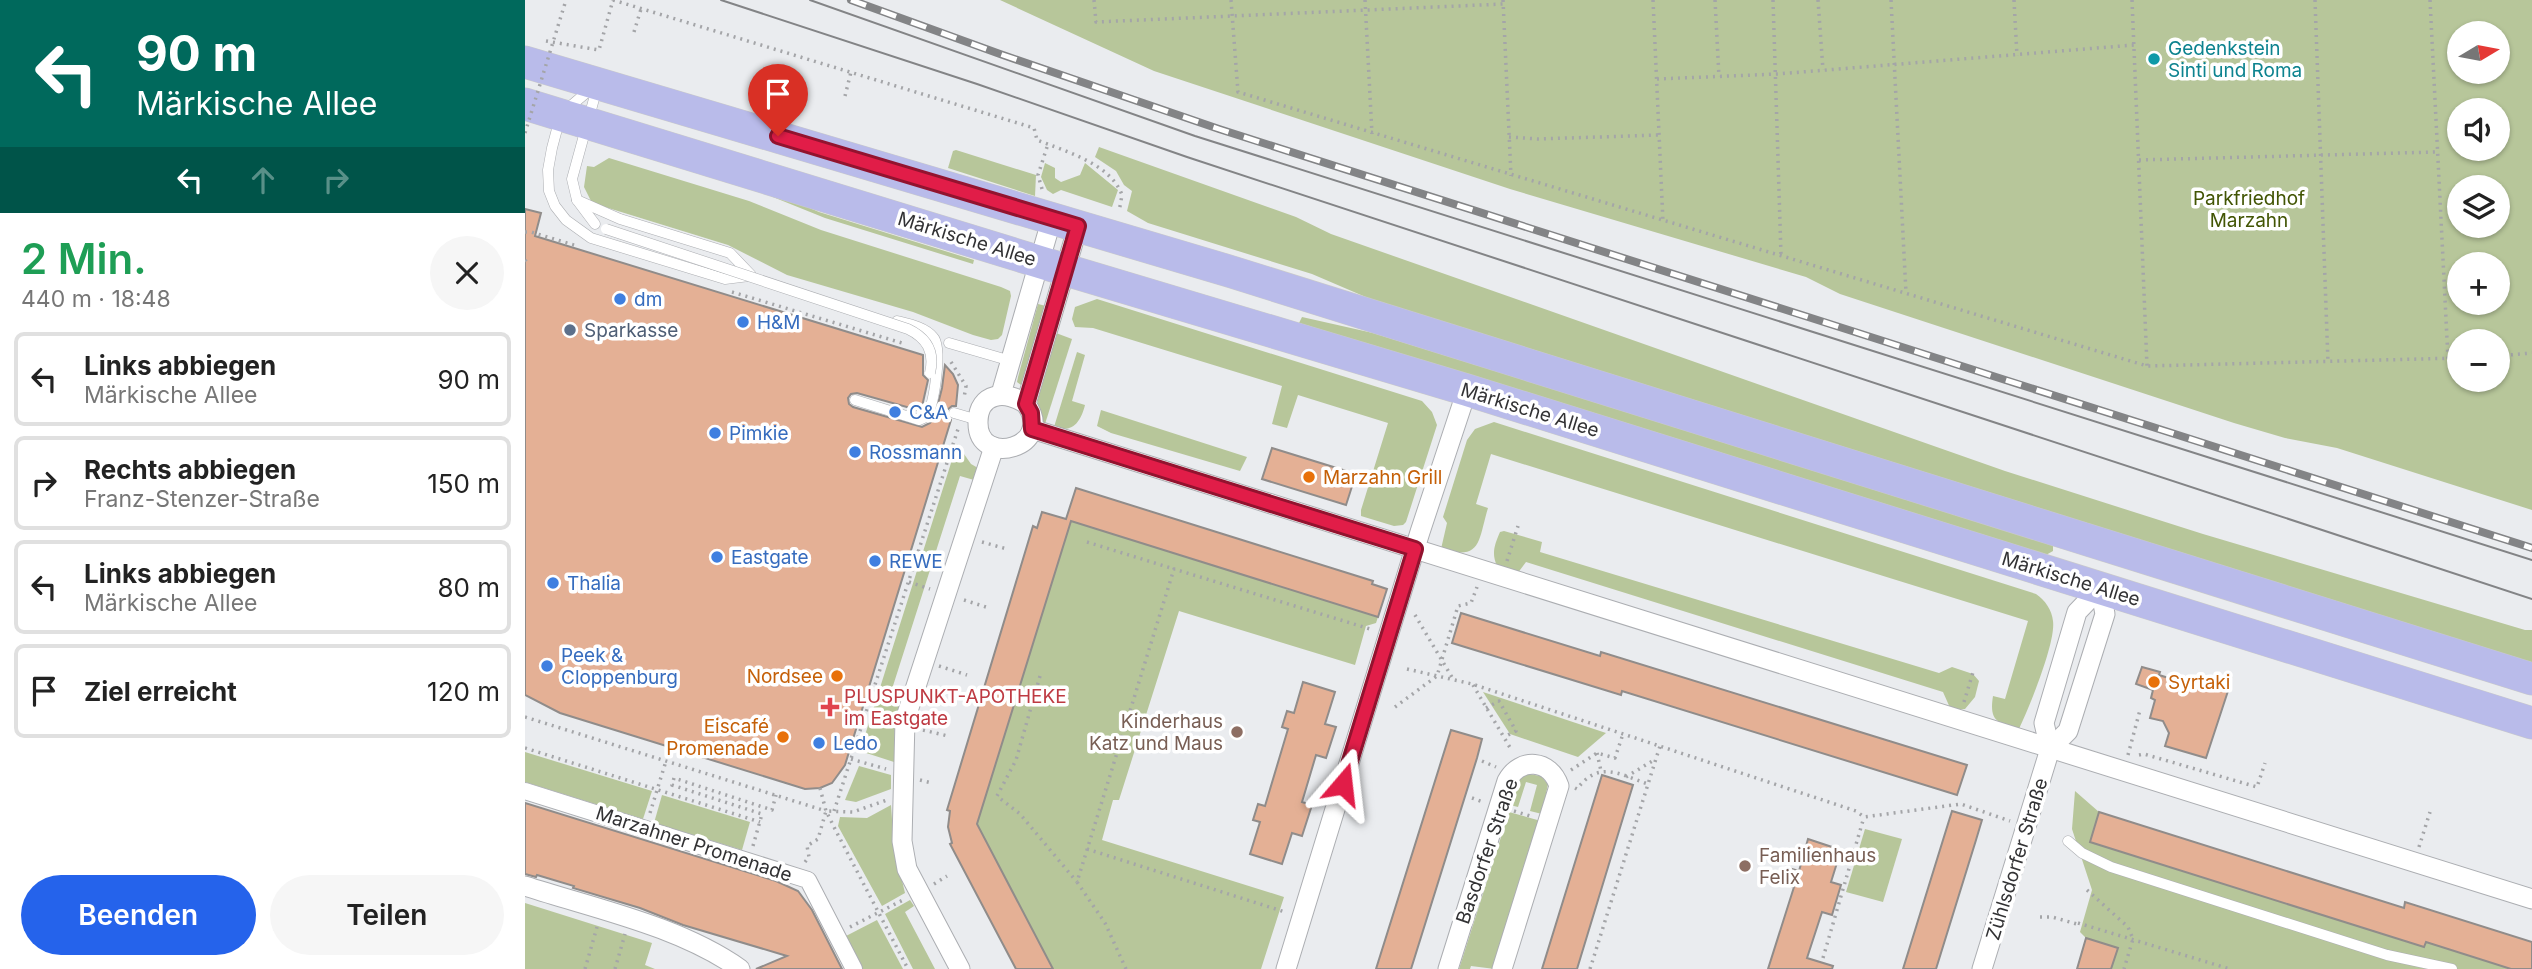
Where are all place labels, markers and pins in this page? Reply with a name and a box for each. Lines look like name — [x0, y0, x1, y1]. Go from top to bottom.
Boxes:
place label: Gedenkstein Sinti und Roma — [2168, 37, 2302, 82]
marker: Gedenkstein Sinti und Roma — [2146, 51, 2162, 67]
pin — [748, 64, 808, 136]
place label: dm — [634, 288, 662, 311]
marker: dm — [612, 291, 628, 307]
place label: H&M — [757, 311, 801, 334]
marker: H&M — [735, 314, 751, 330]
place label: Sparkasse — [584, 319, 678, 342]
marker: Sparkasse — [562, 322, 578, 338]
place label: C&A — [909, 401, 948, 424]
marker: C&A — [887, 404, 903, 420]
place label: Pimkie — [729, 422, 789, 445]
marker: Pimkie — [707, 425, 723, 441]
place label: Rossmann — [869, 441, 962, 464]
marker: Rossmann — [847, 444, 863, 460]
place label: Marzahn Grill — [1323, 466, 1442, 489]
marker: Marzahn Grill — [1301, 469, 1317, 485]
place label: Eastgate — [731, 546, 809, 569]
marker: Eastgate — [709, 549, 725, 565]
place label: REWE — [889, 550, 943, 573]
marker: REWE — [867, 553, 883, 569]
place label: Thalia — [567, 572, 621, 595]
marker: Thalia — [545, 575, 561, 591]
place label: Peek & Cloppenburg — [561, 644, 678, 689]
marker: Peek & Cloppenburg — [539, 658, 555, 674]
place label: Nordsee — [747, 665, 823, 688]
marker: Nordsee — [829, 668, 845, 684]
place label: Syrtaki — [2168, 671, 2230, 694]
marker: Syrtaki — [2146, 674, 2162, 690]
place label: PLUSPUNKT-APOTHEKE im Eastgate — [844, 685, 1067, 730]
marker: PLUSPUNKT-APOTHEKE im Eastgate — [822, 699, 838, 715]
place label: Kinderhaus Katz und Maus — [1089, 710, 1223, 755]
place label: Eiscafé Promenade — [666, 715, 769, 760]
marker: Kinderhaus Katz und Maus — [1229, 724, 1245, 740]
marker: Eiscafé Promenade — [775, 729, 791, 745]
place label: Ledo — [833, 732, 878, 755]
marker: Ledo — [811, 735, 827, 751]
place label: Familienhaus Felix — [1759, 844, 1876, 889]
marker: Familienhaus Felix — [1737, 858, 1753, 874]

